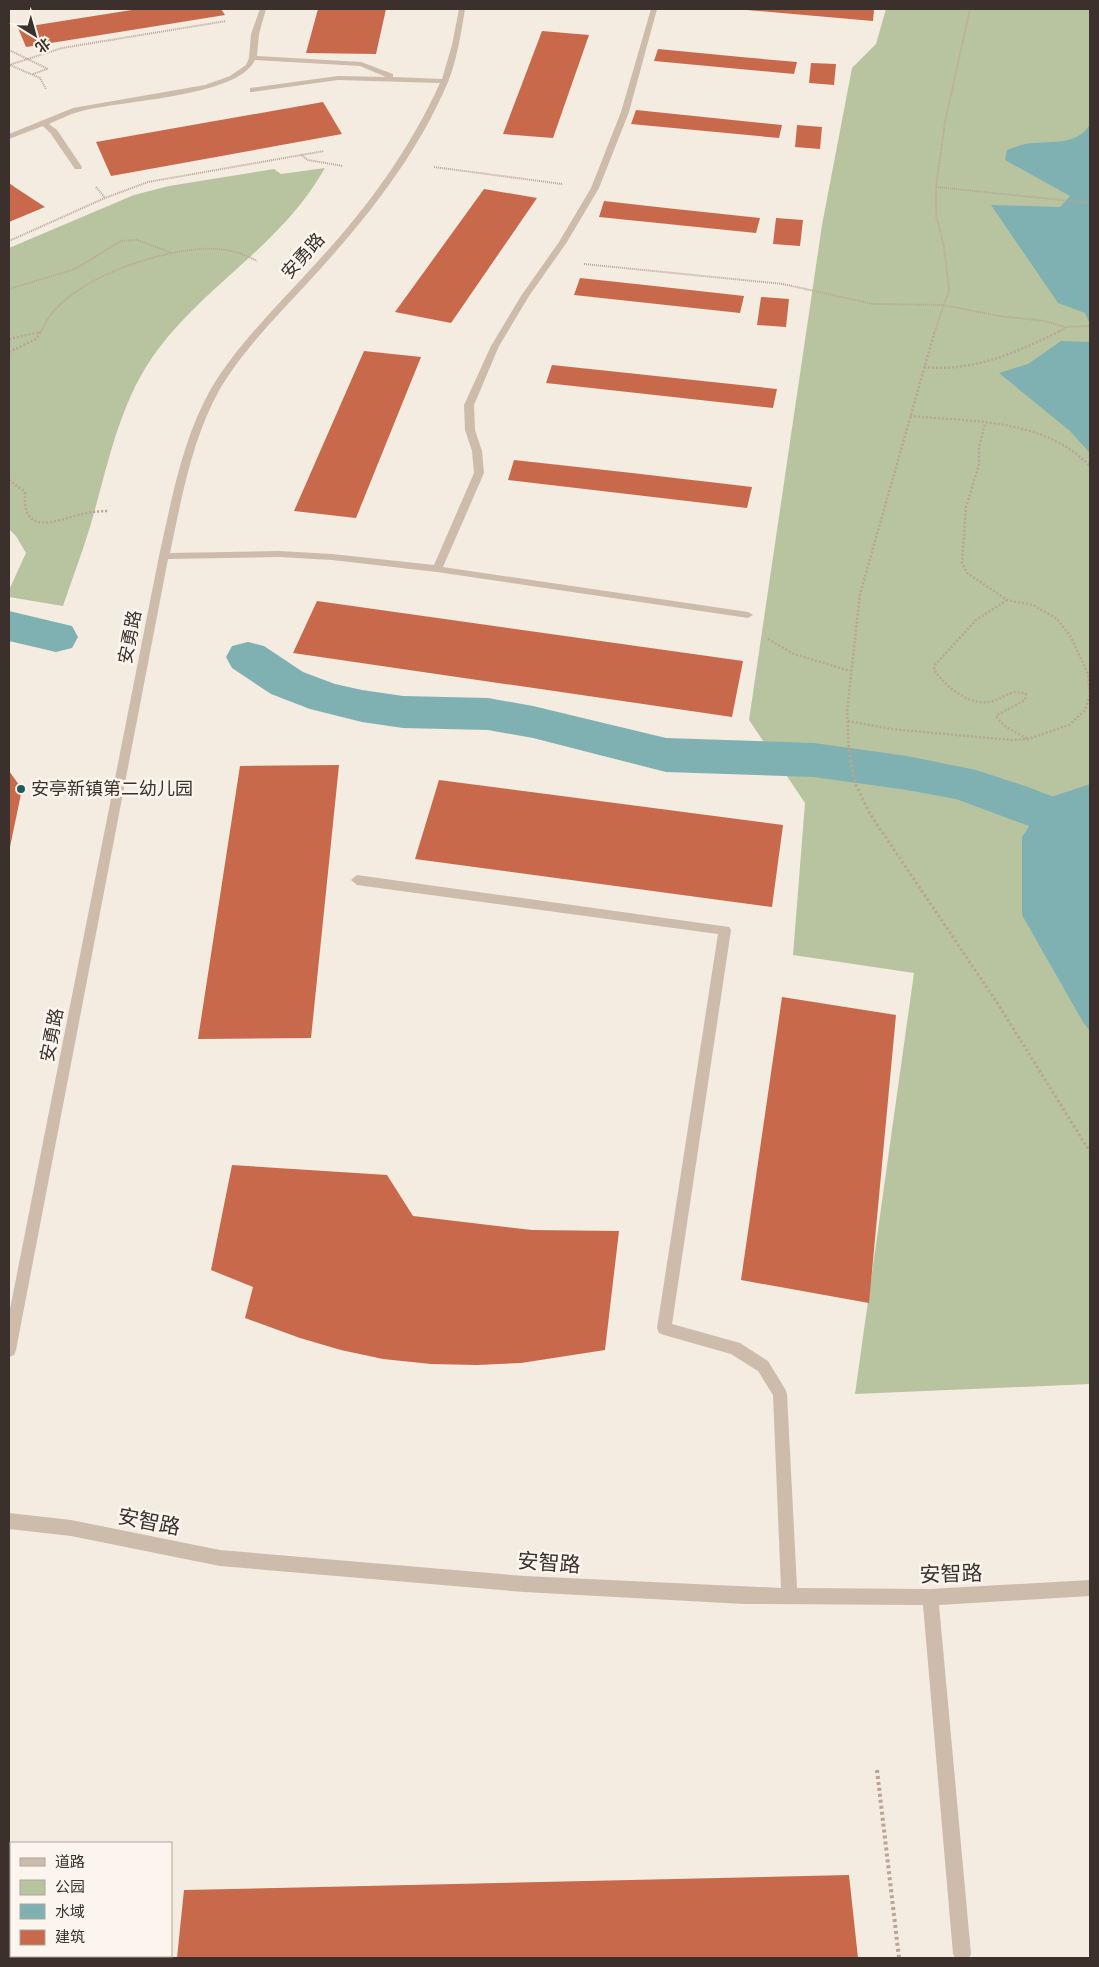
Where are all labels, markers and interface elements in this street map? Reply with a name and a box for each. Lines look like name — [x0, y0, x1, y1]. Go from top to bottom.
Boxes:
north arrow — [10, 10, 60, 60]
text: 北 — [32, 35, 53, 56]
street label: 安勇路 — [277, 229, 328, 283]
street label: 安勇路 — [114, 608, 145, 665]
place label: 安亭新镇第二幼儿园 — [31, 778, 193, 799]
marker: 安亭新镇第二幼儿园 — [15, 783, 27, 795]
street label: 安勇路 — [36, 1006, 67, 1063]
street label: 安智路 — [116, 1504, 182, 1540]
street label: 安智路 — [517, 1549, 581, 1577]
street label: 安智路 — [919, 1561, 983, 1587]
legend — [10, 1842, 172, 1957]
text: 道路 — [55, 1853, 85, 1871]
text: 公园 — [55, 1878, 85, 1896]
text: 水域 — [55, 1903, 85, 1921]
text: 建筑 — [55, 1928, 85, 1946]

